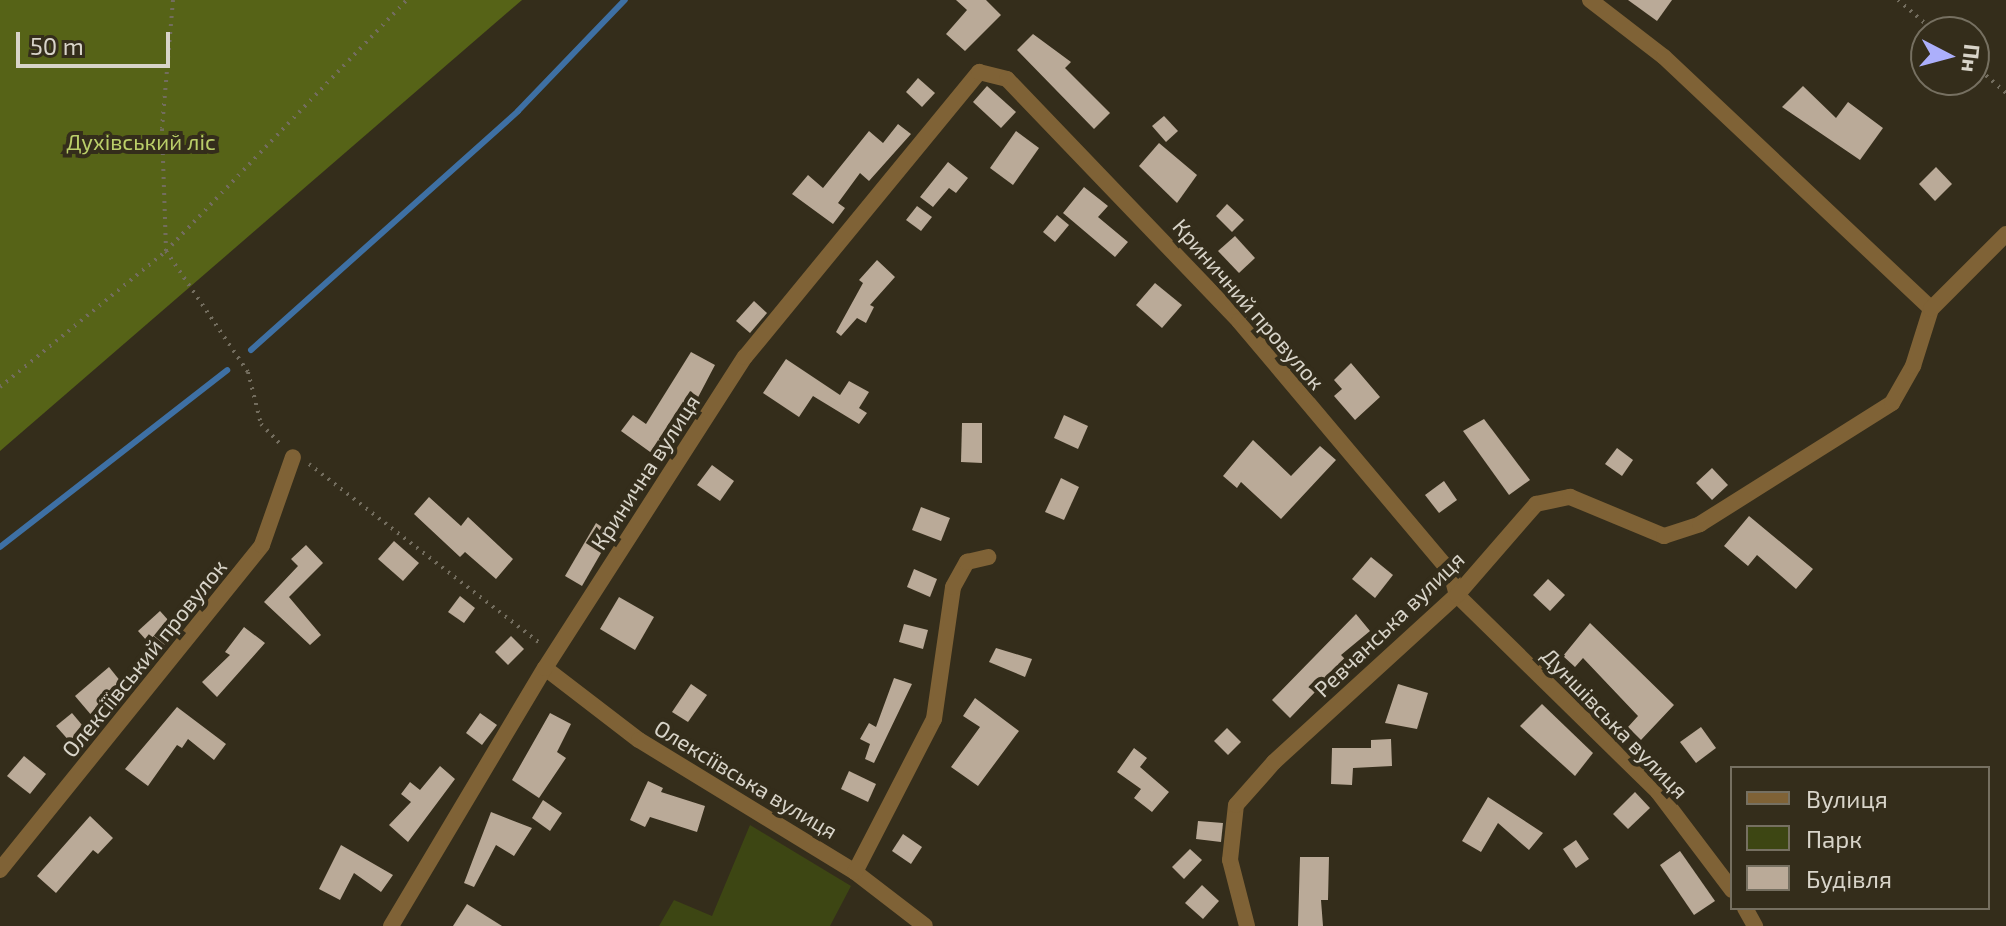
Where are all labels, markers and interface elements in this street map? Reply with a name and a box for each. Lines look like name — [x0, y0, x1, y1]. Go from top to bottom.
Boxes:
scale bar — [20, 16, 174, 66]
north arrow — [1910, 16, 1990, 96]
text: 50 m — [30, 31, 84, 60]
text: Пн — [1957, 43, 1986, 74]
park label: Духівський ліс — [66, 129, 216, 155]
street label: Криничний провулок — [1168, 213, 1330, 395]
street label: Кринична вулиця — [585, 390, 705, 554]
street label: Ревчанська вулиця — [1309, 546, 1469, 702]
street label: Олексіївський провулок — [56, 554, 232, 762]
street label: Дуншівська вулиця — [1536, 642, 1694, 804]
street label: Олексіївська вулиця — [650, 714, 842, 844]
legend — [1730, 766, 1990, 910]
text: Вулиця — [1806, 784, 1888, 813]
text: Парк — [1806, 824, 1862, 853]
text: Будівля — [1806, 864, 1892, 893]

